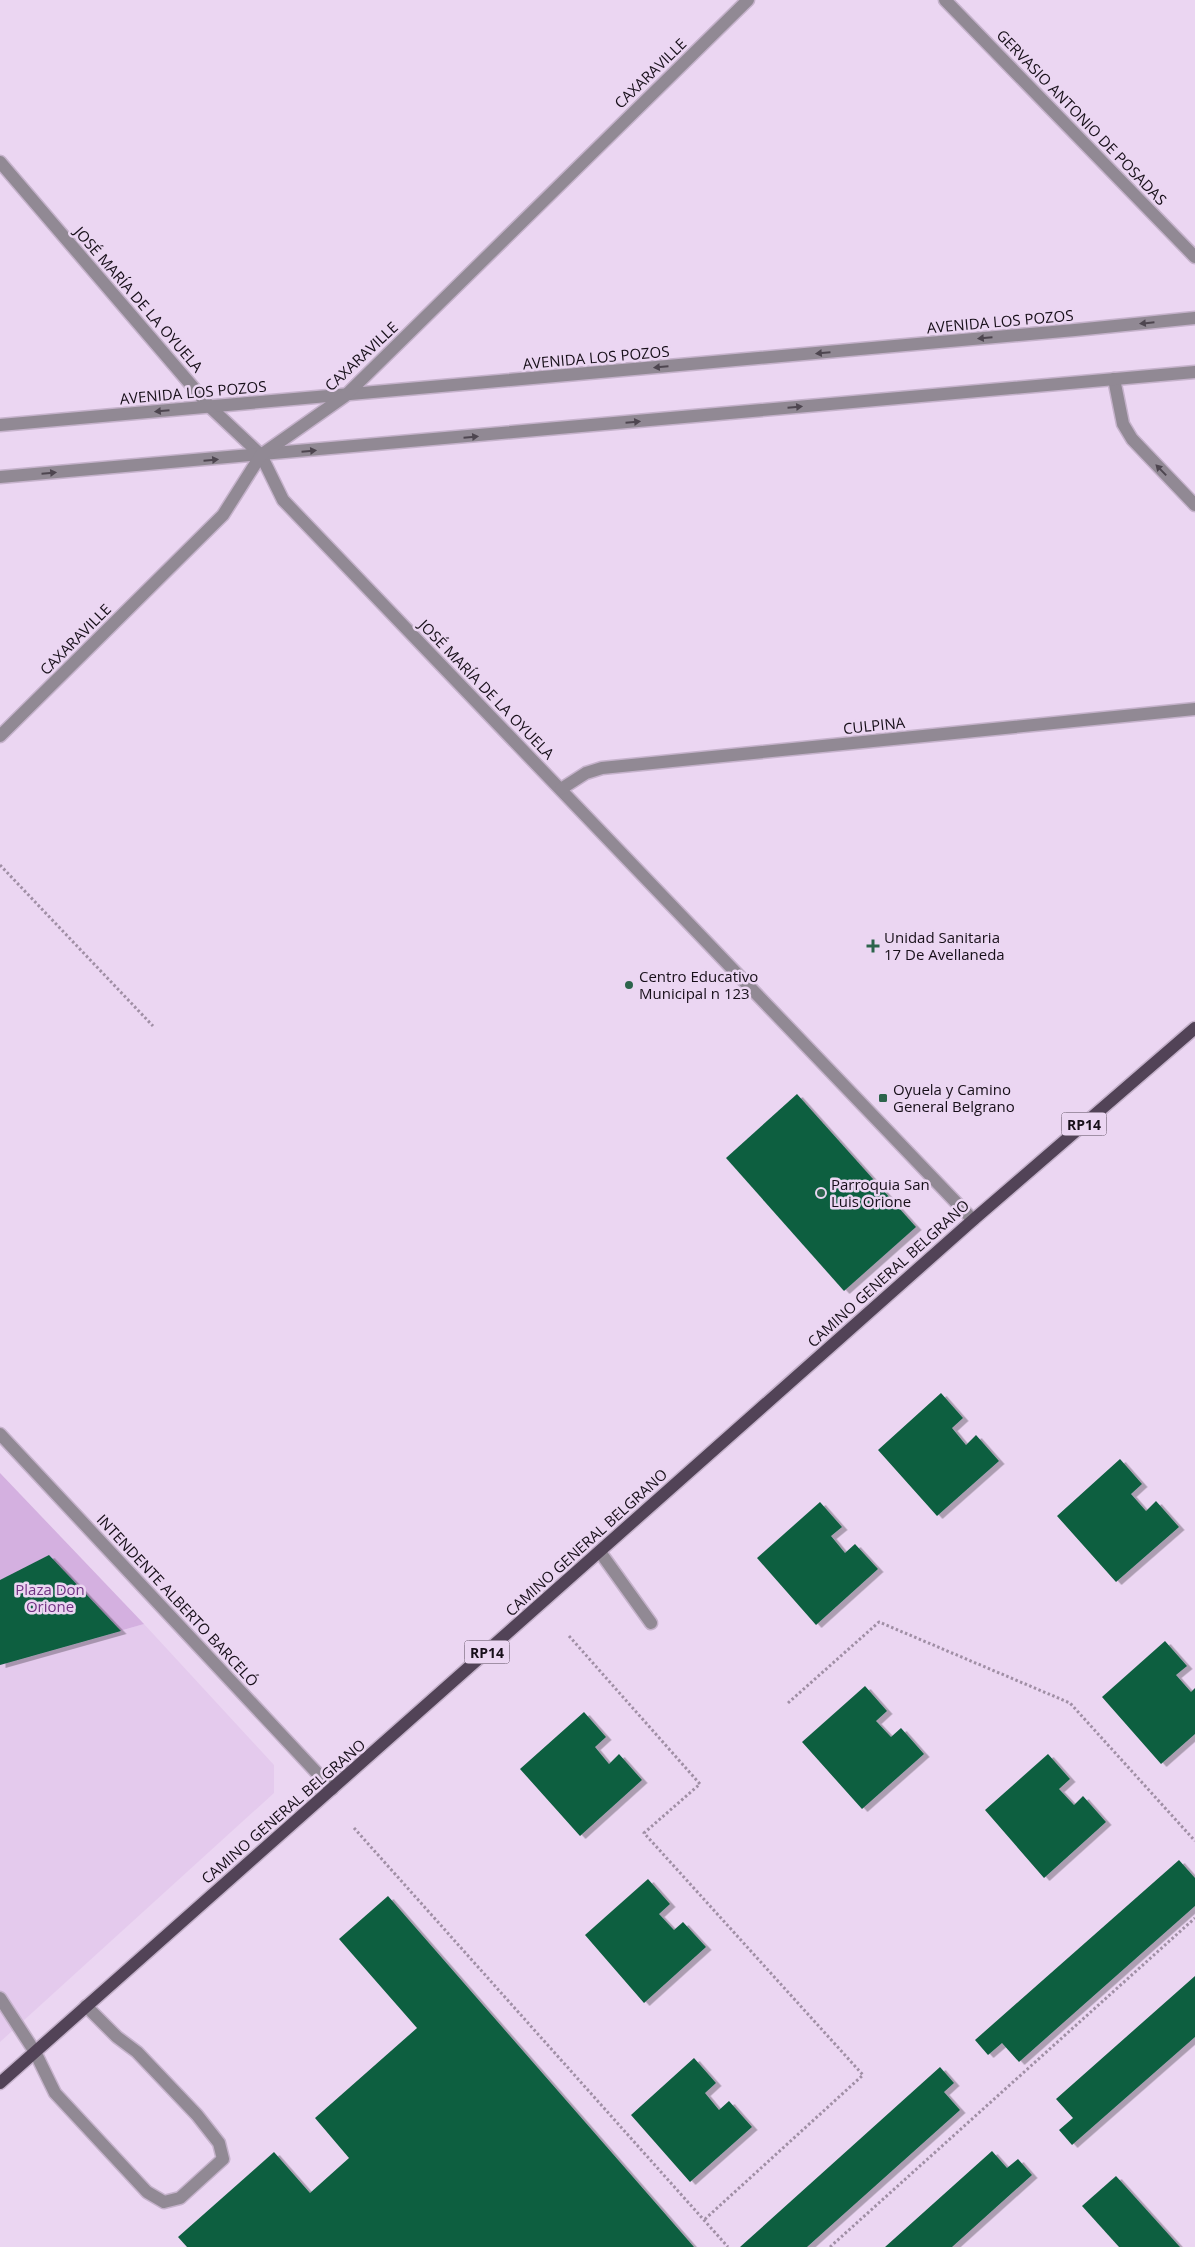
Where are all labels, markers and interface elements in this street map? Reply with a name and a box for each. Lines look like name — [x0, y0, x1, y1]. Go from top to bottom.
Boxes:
street label: GERVASIO ANTONIO DE POSADAS — [993, 25, 1171, 209]
street label: CAXARAVILLE — [610, 34, 690, 112]
street label: JOSÉ MARÍA DE LA OYUELA — [69, 220, 208, 376]
street label: AVENIDA LOS POZOS — [926, 305, 1074, 337]
street label: CAXARAVILLE — [320, 317, 402, 395]
one-way arrow — [1138, 319, 1154, 327]
one-way arrow — [976, 335, 992, 343]
street label: AVENIDA LOS POZOS — [522, 341, 670, 373]
one-way arrow — [815, 349, 831, 357]
one-way arrow — [653, 364, 669, 372]
street label: AVENIDA LOS POZOS — [119, 376, 267, 408]
one-way arrow — [787, 403, 803, 411]
one-way arrow — [154, 408, 170, 416]
one-way arrow — [625, 418, 641, 426]
one-way arrow — [463, 432, 479, 440]
one-way arrow — [302, 447, 318, 455]
one-way arrow — [203, 455, 219, 463]
one-way arrow — [1155, 464, 1167, 476]
one-way arrow — [41, 469, 57, 477]
street label: CAXARAVILLE — [35, 599, 115, 679]
street label: JOSÉ MARÍA DE LA OYUELA — [413, 613, 559, 764]
street label: CULPINA — [842, 712, 906, 738]
place label: Unidad Sanitaria 17 De Avellaneda — [884, 927, 1005, 964]
marker: Unidad Sanitaria 17 De Avellaneda — [866, 939, 880, 953]
place label: Centro Educativo Municipal n 123 — [639, 966, 758, 1003]
marker: Centro Educativo Municipal n 123 — [623, 979, 635, 991]
place label: Oyuela y Camino General Belgrano — [893, 1079, 1015, 1116]
marker: Oyuela y Camino General Belgrano — [877, 1092, 889, 1104]
road number: RP14 — [1062, 1112, 1106, 1136]
place label: Parroquia San Luis Orione — [831, 1174, 930, 1211]
marker: Parroquia San Luis Orione — [815, 1187, 827, 1199]
street label: CAMINO GENERAL BELGRANO — [803, 1195, 973, 1351]
street label: CAMINO GENERAL BELGRANO — [501, 1464, 671, 1620]
street label: INTENDENTE ALBERTO BARCELÓ — [93, 1510, 263, 1690]
park label: Plaza Don Orione — [15, 1579, 85, 1616]
road number: RP14 — [464, 1640, 510, 1664]
street label: CAMINO GENERAL BELGRANO — [197, 1734, 369, 1888]

